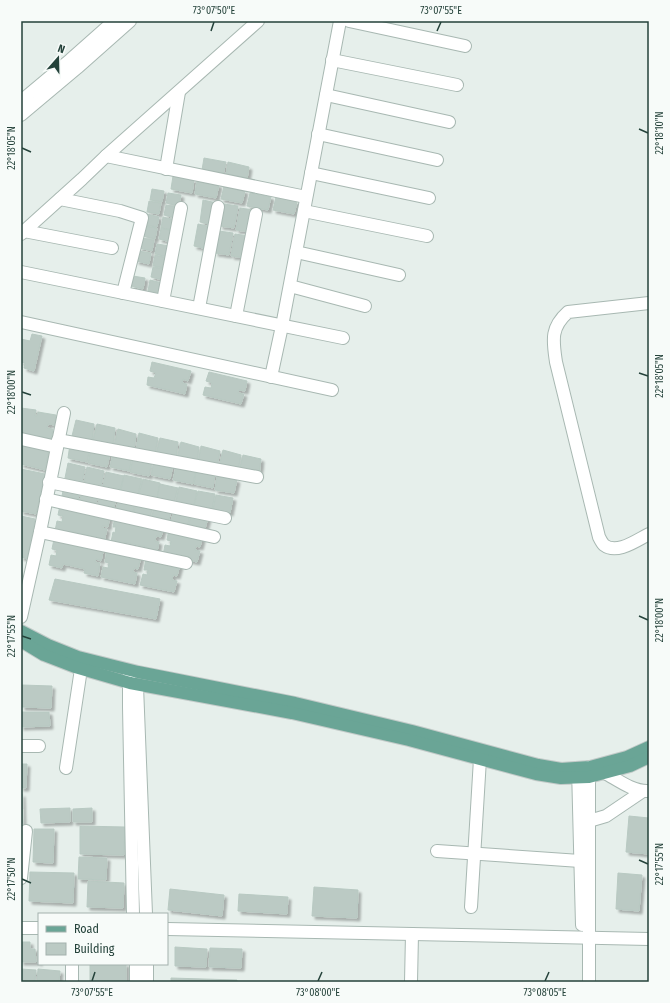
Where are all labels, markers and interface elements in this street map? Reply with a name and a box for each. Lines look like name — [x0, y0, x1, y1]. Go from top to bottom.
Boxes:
text: 73°07'50"E — [193, 5, 236, 17]
text: 73°07'55"E — [420, 5, 462, 17]
north arrow — [38, 38, 78, 78]
text: N — [56, 42, 67, 56]
text: 22°18'10"N — [654, 111, 666, 155]
text: 22°18'05"N — [6, 126, 18, 170]
text: 22°18'05"N — [654, 354, 666, 398]
text: 22°18'00"N — [6, 370, 18, 414]
text: 22°18'00"N — [654, 598, 666, 642]
text: 22°17'55"N — [6, 615, 18, 657]
text: 22°17'55"N — [654, 843, 666, 885]
text: 22°17'50"N — [6, 857, 18, 901]
legend — [38, 913, 168, 965]
text: Road — [74, 922, 99, 936]
text: Building — [74, 942, 115, 956]
text: 73°07'55"E — [71, 987, 113, 999]
text: 73°08'00"E — [296, 987, 340, 999]
text: 73°08'05"E — [523, 987, 567, 999]

